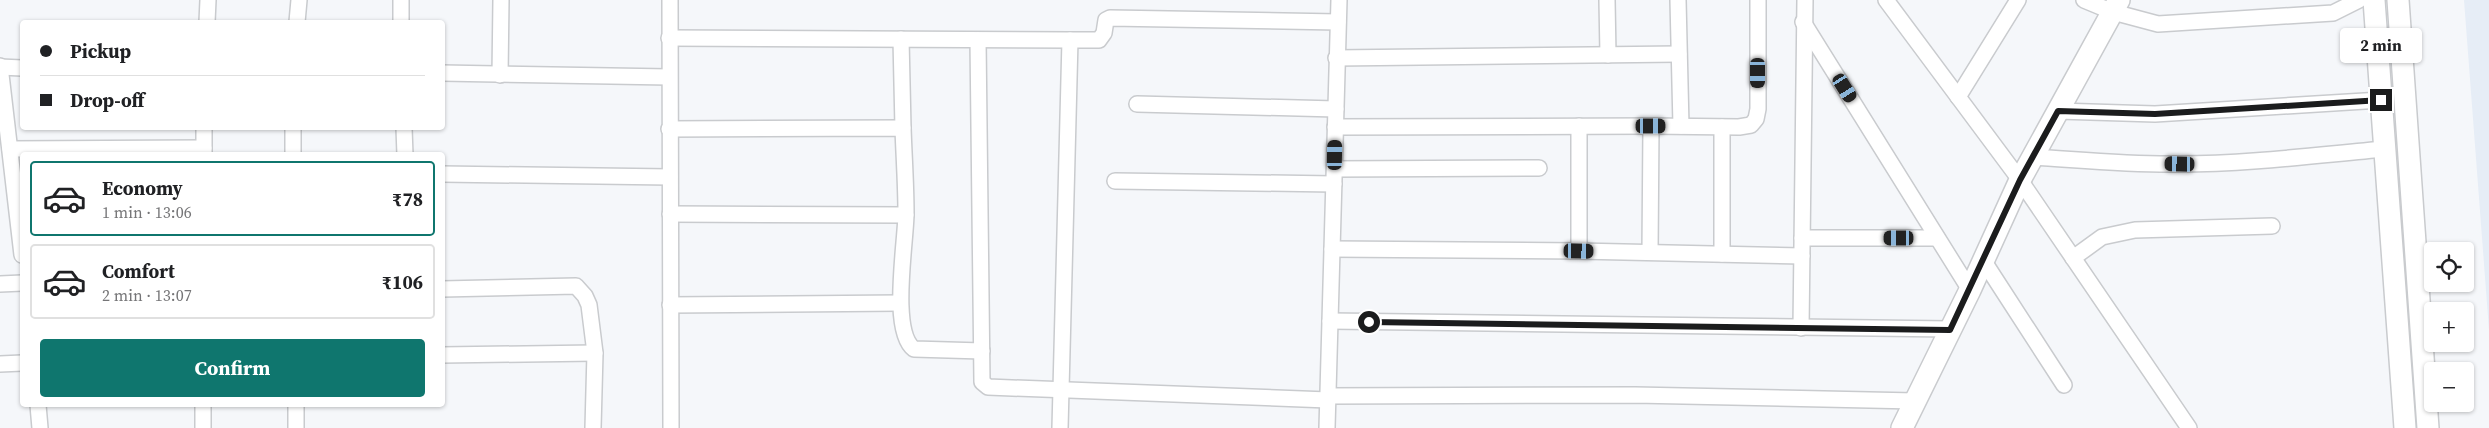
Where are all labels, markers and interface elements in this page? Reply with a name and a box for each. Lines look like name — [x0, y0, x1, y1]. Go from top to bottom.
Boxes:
callout: 2 min — [2340, 28, 2422, 62]
text: 2 min — [2360, 34, 2402, 56]
text: Pickup — [70, 38, 131, 64]
car — [1750, 58, 1765, 88]
car — [1830, 71, 1859, 105]
text: Drop-off — [70, 87, 144, 113]
route end — [2370, 89, 2392, 111]
car — [1636, 119, 1666, 134]
car — [1327, 140, 1342, 170]
car — [2164, 156, 2195, 172]
text: Economy — [102, 175, 183, 201]
icon: car — [42, 176, 87, 221]
text: ₹78 — [392, 186, 423, 212]
text: 1 min · 13:06 — [102, 201, 192, 223]
car — [1884, 231, 1914, 246]
map controls — [2424, 242, 2474, 412]
button: locate — [2424, 242, 2474, 292]
car — [1563, 243, 1594, 259]
text: Comfort — [102, 258, 175, 284]
icon: car — [42, 259, 87, 304]
text: ₹106 — [382, 269, 423, 295]
text: 2 min · 13:07 — [102, 284, 192, 306]
button: + — [2424, 302, 2474, 352]
route start — [1358, 311, 1380, 333]
button: Confirm — [40, 339, 425, 397]
button: − — [2424, 362, 2474, 412]

